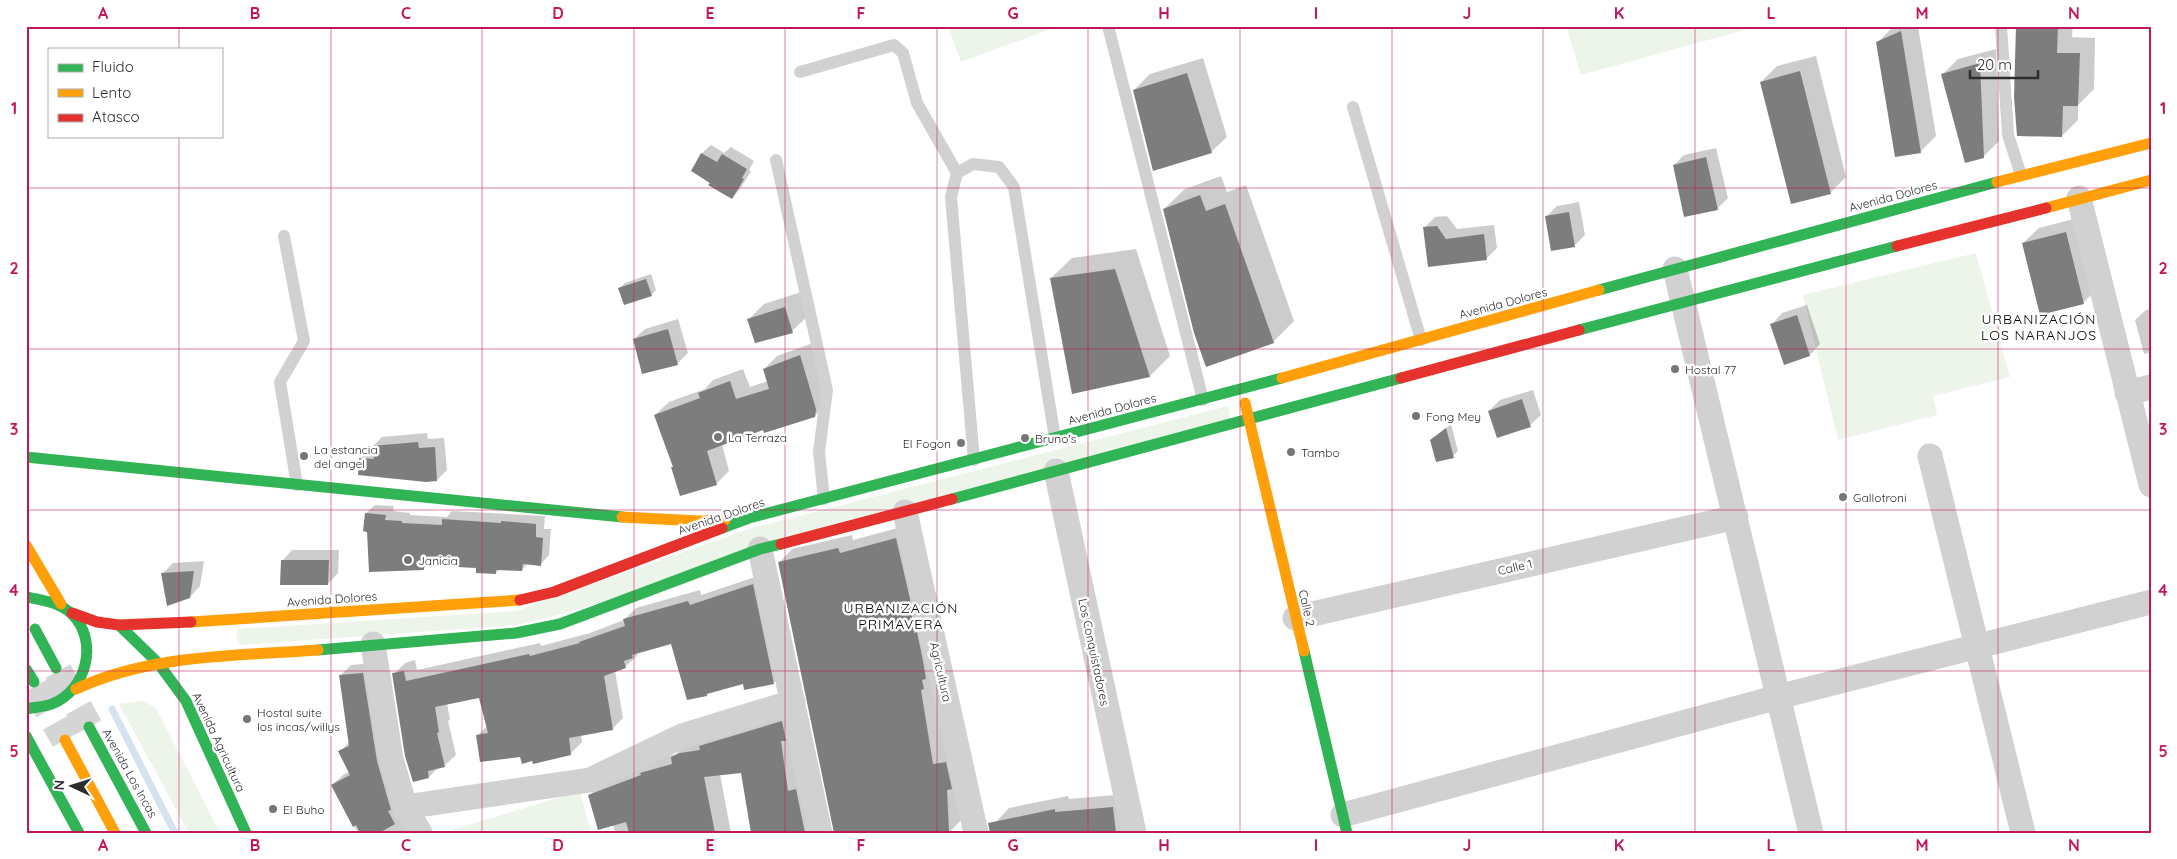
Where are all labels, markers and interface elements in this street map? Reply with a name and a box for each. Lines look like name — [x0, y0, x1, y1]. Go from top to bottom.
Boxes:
text: A — [98, 3, 109, 23]
text: B — [250, 3, 260, 23]
text: C — [401, 3, 411, 23]
text: D — [552, 3, 564, 23]
text: E — [705, 3, 715, 23]
text: F — [857, 3, 866, 23]
text: G — [1007, 3, 1019, 23]
text: H — [1158, 3, 1170, 23]
text: I — [1314, 3, 1318, 23]
text: J — [1463, 3, 1471, 23]
text: K — [1614, 3, 1624, 23]
text: L — [1767, 3, 1776, 23]
text: M — [1915, 3, 1929, 23]
text: N — [2068, 3, 2080, 23]
legend — [48, 48, 222, 138]
scale bar — [1970, 48, 2037, 80]
text: 20 m — [1977, 55, 2012, 74]
text: Fluido — [92, 57, 134, 76]
text: Lento — [92, 83, 131, 102]
text: 1 — [11, 98, 17, 118]
text: 1 — [2160, 98, 2166, 118]
text: Atasco — [92, 107, 140, 126]
street label: Avenida Dolores — [1847, 177, 1939, 215]
text: 2 — [9, 258, 19, 278]
text: 2 — [2158, 258, 2168, 278]
street label: Avenida Dolores — [1457, 284, 1549, 322]
district label: URBANIZACIÓN LOS NARANJOS — [1981, 310, 2097, 344]
place label: Hostal 77 — [1685, 362, 1736, 377]
marker: Hostal 77 — [1669, 363, 1681, 375]
street label: Avenida Dolores — [1066, 390, 1158, 428]
place label: Fong Mey — [1426, 409, 1481, 424]
marker: Fong Mey — [1410, 410, 1422, 422]
text: 3 — [10, 419, 18, 439]
text: 3 — [2159, 419, 2167, 439]
place label: La Terraza — [728, 430, 787, 445]
marker: La Terraza — [712, 431, 724, 443]
place label: Bruno's — [1035, 431, 1077, 446]
marker: Bruno's — [1019, 432, 1031, 444]
place label: El Fogon — [903, 436, 951, 451]
marker: El Fogon — [955, 437, 967, 449]
place label: La estancia del angel — [314, 442, 378, 471]
place label: Tambo — [1301, 445, 1340, 460]
marker: Tambo — [1285, 446, 1297, 458]
marker: La estancia del angel — [298, 450, 310, 462]
place label: Gallotroni — [1853, 490, 1907, 505]
marker: Gallotroni — [1837, 491, 1849, 503]
street label: Avenida Dolores — [676, 494, 767, 538]
place label: Janicia — [418, 553, 458, 568]
marker: Janicia — [402, 554, 414, 566]
street label: Calle 1 — [1496, 556, 1534, 578]
text: 4 — [9, 580, 19, 600]
text: 4 — [2158, 580, 2168, 600]
street label: Avenida Dolores — [286, 588, 378, 610]
street label: Calle 2 — [1296, 588, 1319, 628]
street label: Los Conquistadores — [1075, 597, 1113, 707]
district label: URBANIZACIÓN PRIMAVERA — [844, 599, 958, 633]
street label: Agricultura — [927, 641, 955, 703]
street label: Avenida Agricultura — [189, 690, 249, 794]
place label: Hostal suite los incas/willys — [257, 705, 340, 734]
marker: Hostal suite los incas/willys — [241, 713, 253, 725]
street label: Avenida Los Incas — [99, 726, 161, 820]
text: 5 — [9, 741, 19, 761]
text: 5 — [2158, 741, 2168, 761]
north arrow — [48, 762, 98, 812]
text: N — [50, 779, 68, 791]
place label: El Buho — [283, 802, 325, 817]
marker: El Buho — [267, 803, 279, 815]
text: A — [98, 835, 109, 855]
text: B — [250, 835, 260, 855]
text: C — [401, 835, 411, 855]
text: D — [552, 835, 564, 855]
text: E — [705, 835, 715, 855]
text: F — [857, 835, 866, 855]
text: G — [1007, 835, 1019, 855]
text: H — [1158, 835, 1170, 855]
text: I — [1314, 835, 1318, 855]
text: J — [1463, 835, 1471, 855]
text: K — [1614, 835, 1624, 855]
text: L — [1767, 835, 1776, 855]
text: M — [1915, 835, 1929, 855]
text: N — [2068, 835, 2080, 855]

